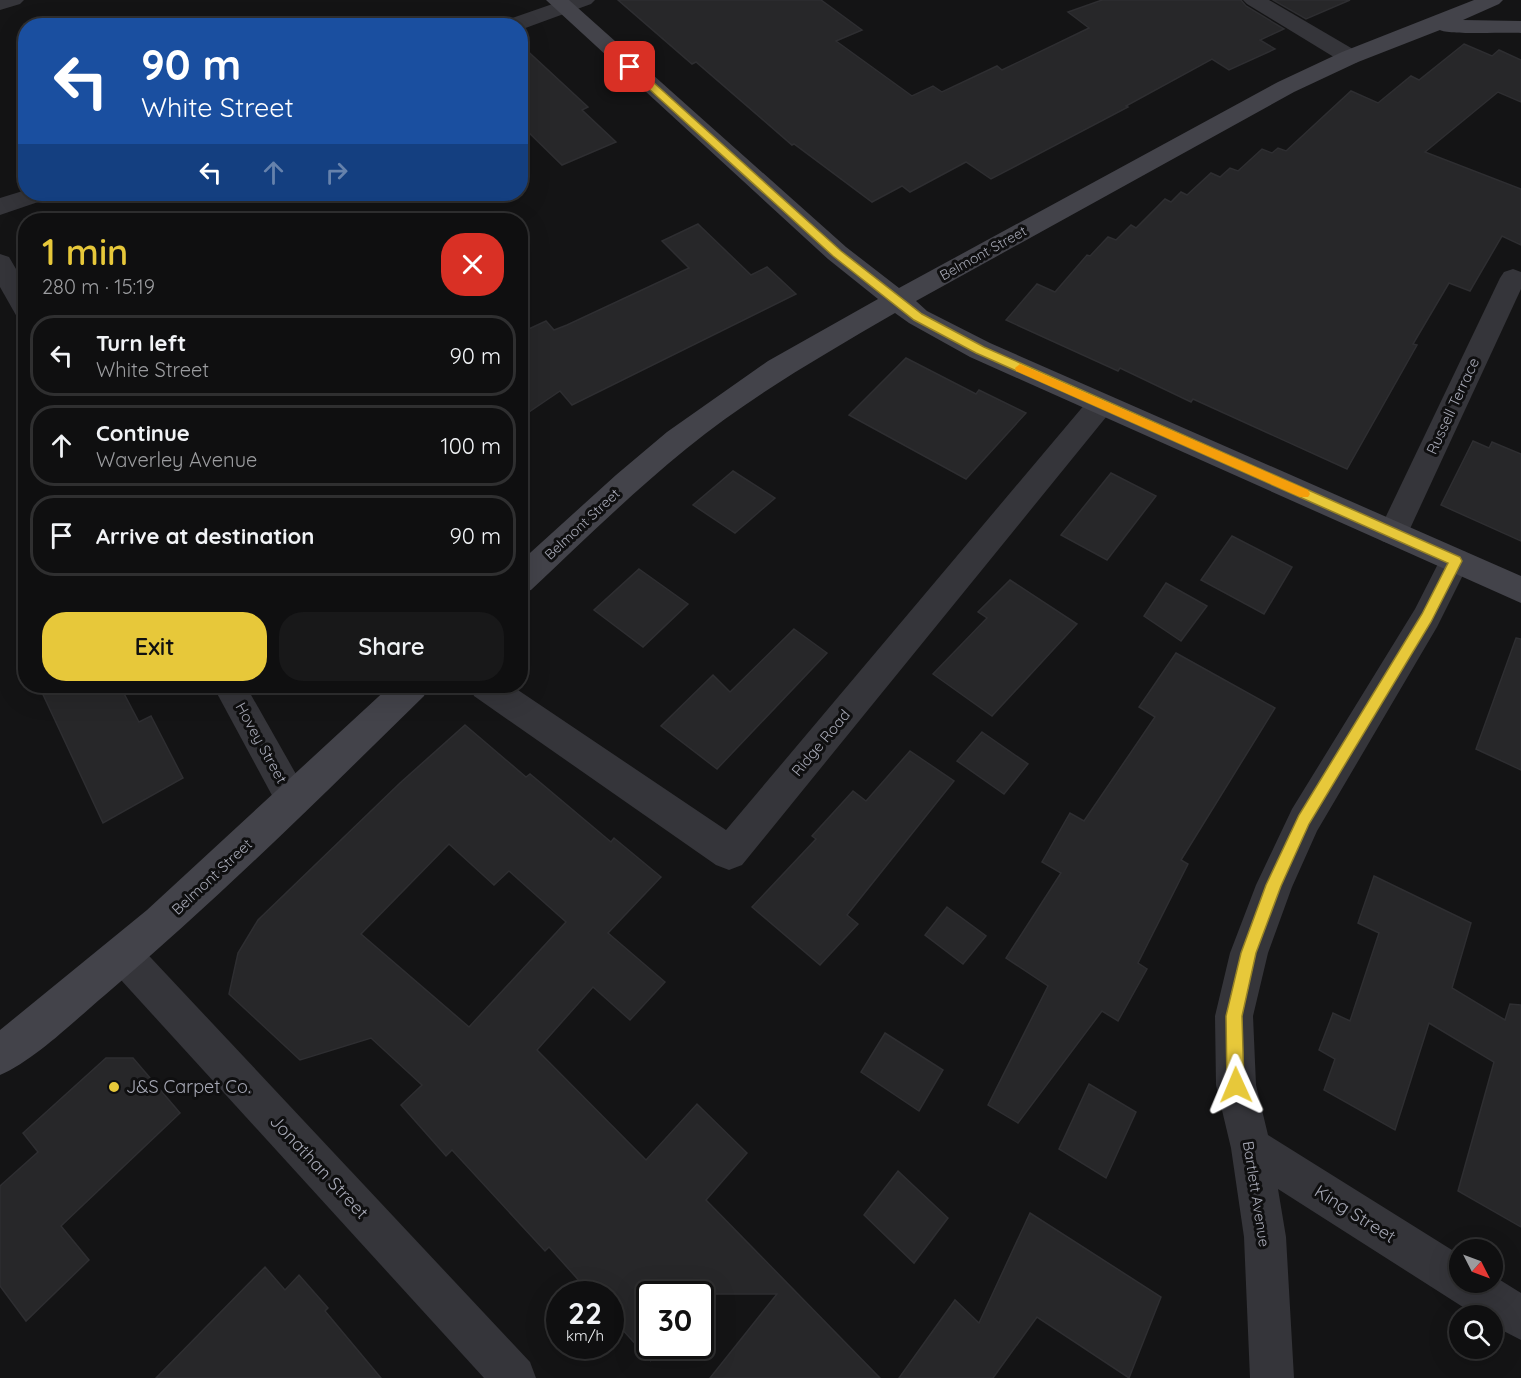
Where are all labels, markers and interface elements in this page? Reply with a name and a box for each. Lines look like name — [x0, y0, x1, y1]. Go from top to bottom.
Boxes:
text: 90 m — [141, 38, 241, 91]
pin — [604, 41, 655, 92]
icon: left — [42, 42, 120, 120]
icon: arrive — [613, 50, 646, 83]
text: White Street — [141, 90, 294, 124]
icon: left — [194, 156, 227, 189]
icon: ahead — [257, 156, 290, 189]
icon: right — [320, 156, 353, 189]
street label: Belmont Street — [936, 222, 1030, 284]
text: 1 min — [42, 229, 128, 274]
button: close — [441, 233, 504, 296]
text: 280 m · 15:19 — [42, 274, 155, 299]
text: Turn left — [96, 329, 186, 357]
icon: left — [45, 339, 78, 372]
text: 90 m — [450, 342, 501, 370]
street label: Russell Terrace — [1422, 354, 1483, 457]
text: White Street — [96, 357, 209, 382]
text: Continue — [96, 419, 190, 447]
icon: ahead — [45, 429, 78, 462]
text: 100 m — [441, 432, 501, 460]
text: Waverley Avenue — [96, 447, 257, 472]
street label: Belmont Street — [541, 484, 624, 563]
icon: arrive — [45, 519, 78, 552]
text: Arrive at destination — [96, 522, 314, 550]
text: 90 m — [450, 522, 501, 550]
button: Exit — [42, 612, 267, 681]
button: Share — [279, 612, 504, 681]
street label: Hovey Street — [231, 699, 291, 787]
street label: Ridge Road — [787, 705, 854, 780]
street label: Belmont Street — [167, 834, 256, 919]
position arrow — [1204, 1053, 1268, 1117]
place label: J&S Carpet Co. — [126, 1075, 251, 1098]
marker: J&S Carpet Co. — [107, 1080, 121, 1094]
street label: Jonathan Street — [265, 1110, 374, 1224]
street label: Bartlett Avenue — [1239, 1140, 1274, 1248]
street label: King Street — [1310, 1180, 1400, 1248]
north arrow — [1449, 1239, 1503, 1293]
map controls — [1449, 1239, 1503, 1359]
speed limit sign: 30 — [636, 1281, 714, 1359]
text: 22 — [568, 1294, 602, 1332]
button: search — [1449, 1305, 1503, 1359]
text: km/h — [566, 1326, 604, 1345]

